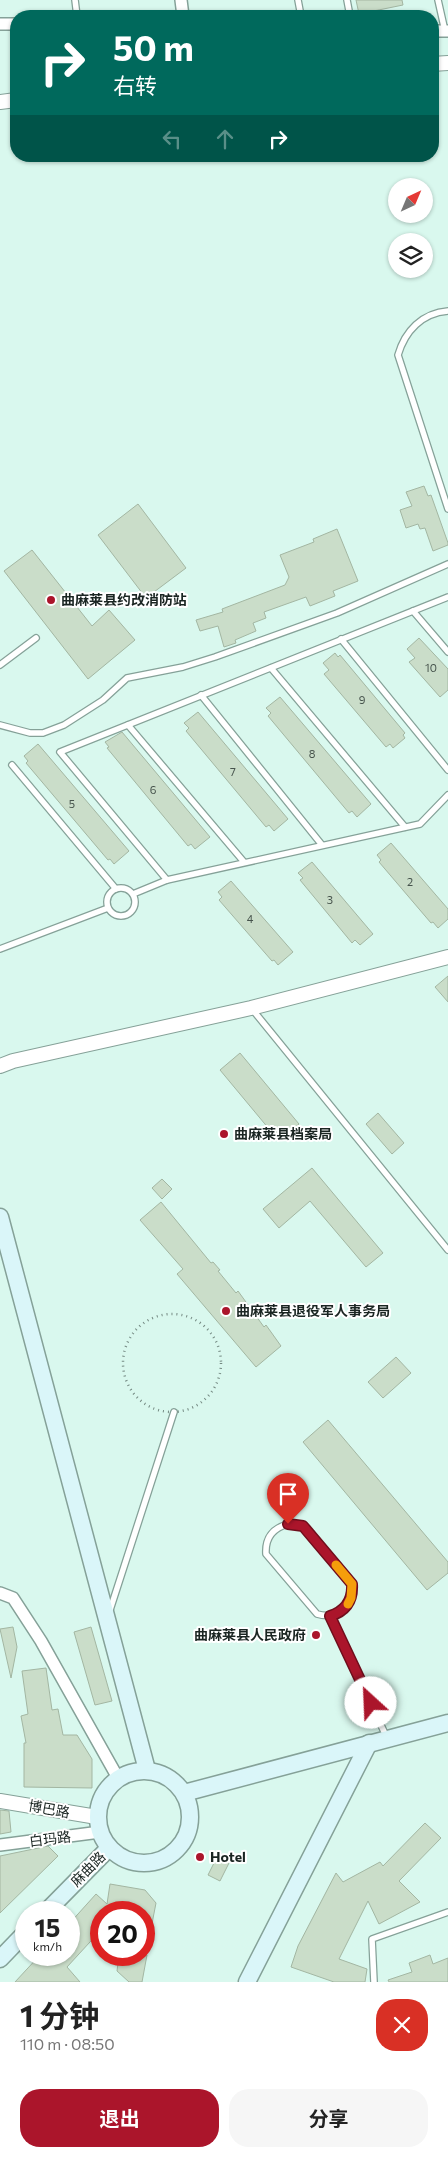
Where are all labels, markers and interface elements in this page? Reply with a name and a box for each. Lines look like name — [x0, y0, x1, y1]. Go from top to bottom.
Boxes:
text: 50 m — [113, 25, 194, 68]
icon: right — [30, 30, 95, 95]
text: 右转 — [113, 72, 157, 99]
icon: left — [158, 125, 186, 153]
icon: ahead — [211, 125, 239, 153]
icon: right — [264, 125, 292, 153]
north arrow — [388, 178, 432, 222]
map controls — [388, 178, 433, 278]
button: layers — [388, 233, 433, 278]
place label: 曲麻莱县约改消防站 — [61, 591, 187, 608]
marker: 曲麻莱县约改消防站 — [45, 594, 57, 606]
house number: 10 — [425, 661, 437, 674]
house number: 9 — [359, 693, 366, 706]
house number: 8 — [309, 747, 316, 760]
house number: 7 — [230, 765, 236, 778]
house number: 6 — [150, 783, 157, 796]
house number: 5 — [69, 797, 75, 810]
house number: 2 — [407, 875, 413, 888]
house number: 3 — [327, 893, 333, 906]
house number: 4 — [247, 912, 254, 925]
place label: 曲麻莱县档案局 — [234, 1125, 332, 1142]
marker: 曲麻莱县档案局 — [218, 1128, 230, 1140]
place label: 曲麻莱县退役军人事务局 — [236, 1302, 390, 1319]
marker: 曲麻莱县退役军人事务局 — [220, 1305, 232, 1317]
pin — [267, 1473, 309, 1524]
icon: arrive — [274, 1480, 302, 1508]
place label: 曲麻莱县人民政府 — [194, 1626, 306, 1643]
marker: 曲麻莱县人民政府 — [310, 1629, 322, 1641]
position arrow — [344, 1676, 396, 1728]
street label: 博巴路 — [27, 1796, 71, 1821]
street label: 白玛路 — [28, 1828, 72, 1849]
street label: 麻曲路 — [67, 1848, 109, 1890]
place label: Hotel — [210, 1848, 246, 1865]
marker: Hotel — [194, 1851, 206, 1863]
speed limit sign: 20 — [90, 1901, 155, 1966]
text: 15 — [35, 1912, 60, 1942]
text: km/h — [33, 1939, 62, 1953]
text: 1 分钟 — [20, 1996, 99, 2033]
button: close — [376, 1999, 428, 2051]
text: 110 m · 08:50 — [20, 2034, 115, 2053]
button: 退出 — [20, 2089, 219, 2147]
button: 分享 — [229, 2089, 428, 2147]

